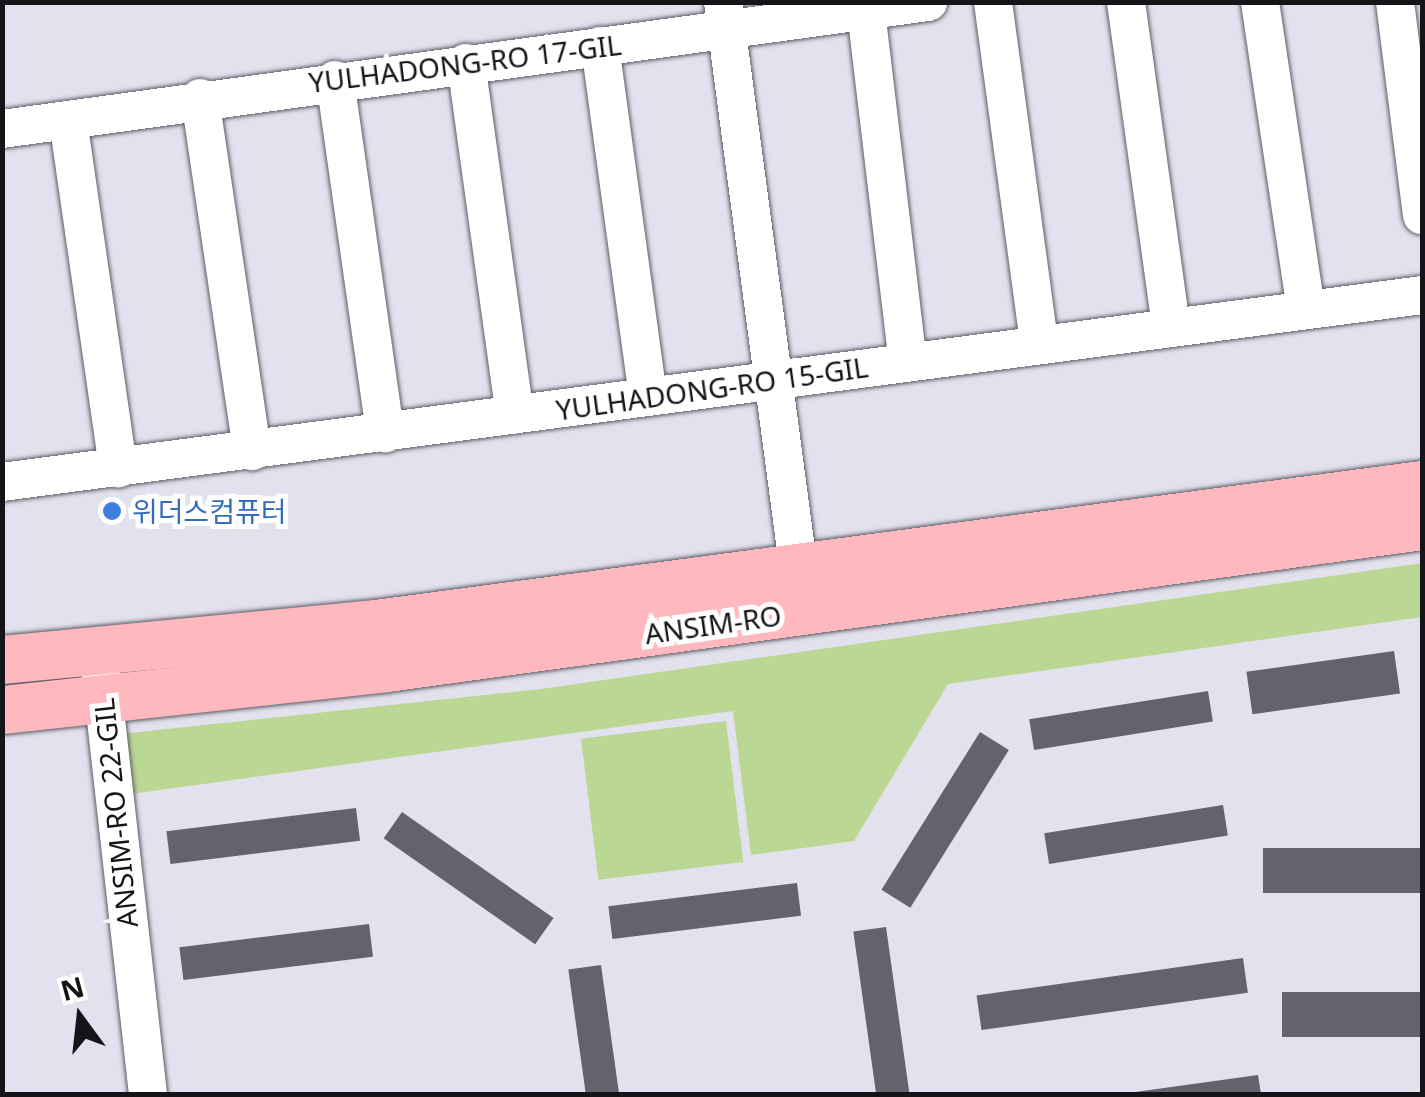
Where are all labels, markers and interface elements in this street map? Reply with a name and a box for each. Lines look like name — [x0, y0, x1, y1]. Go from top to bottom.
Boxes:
street label: YULHADONG-RO 17-GIL — [307, 27, 623, 99]
street label: YULHADONG-RO 15-GIL — [554, 349, 870, 427]
place label: 위더스컴퓨터 — [132, 494, 287, 528]
marker: 위더스컴퓨터 — [101, 500, 123, 522]
street label: ANSIM-RO — [642, 598, 784, 650]
street label: ANSIM-RO 22-GIL — [86, 697, 144, 929]
north arrow — [30, 967, 130, 1067]
text: N — [56, 967, 88, 1009]

